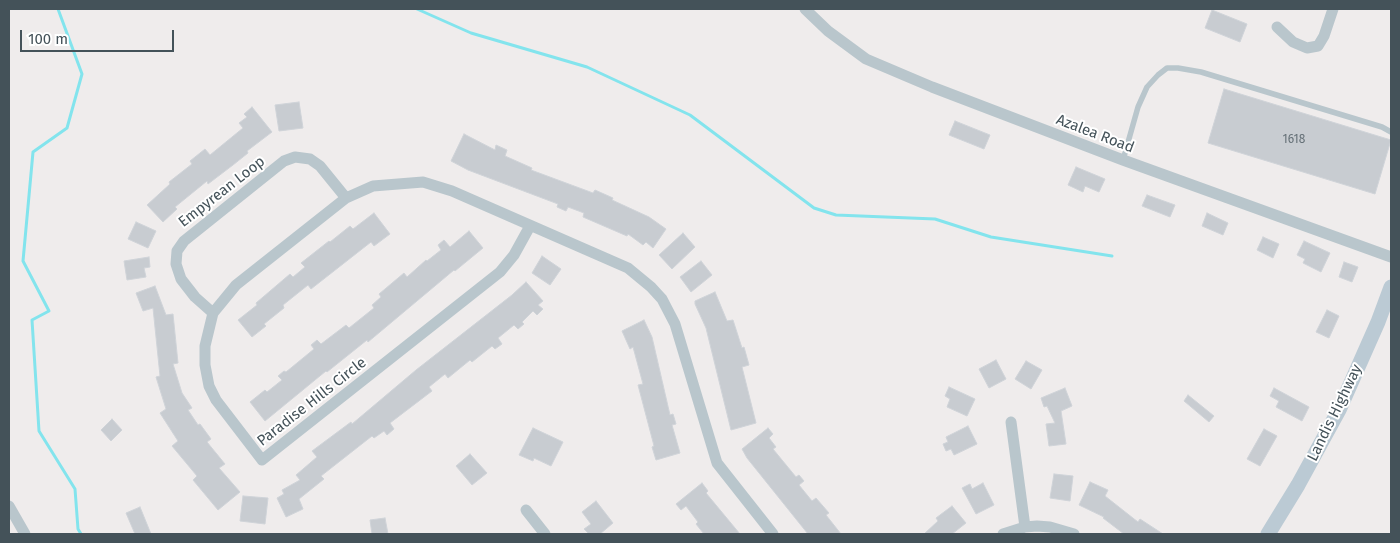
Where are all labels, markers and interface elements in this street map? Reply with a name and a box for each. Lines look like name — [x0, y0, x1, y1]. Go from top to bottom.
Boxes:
scale bar — [22, 20, 176, 52]
text: 100 m — [28, 30, 68, 48]
street label: Azalea Road — [1053, 111, 1137, 157]
house number: 1618 — [1283, 133, 1305, 147]
street label: Empyrean Loop — [175, 153, 269, 231]
street label: Paradise Hills Circle — [254, 354, 370, 450]
street label: Landis Highway — [1304, 362, 1366, 464]

